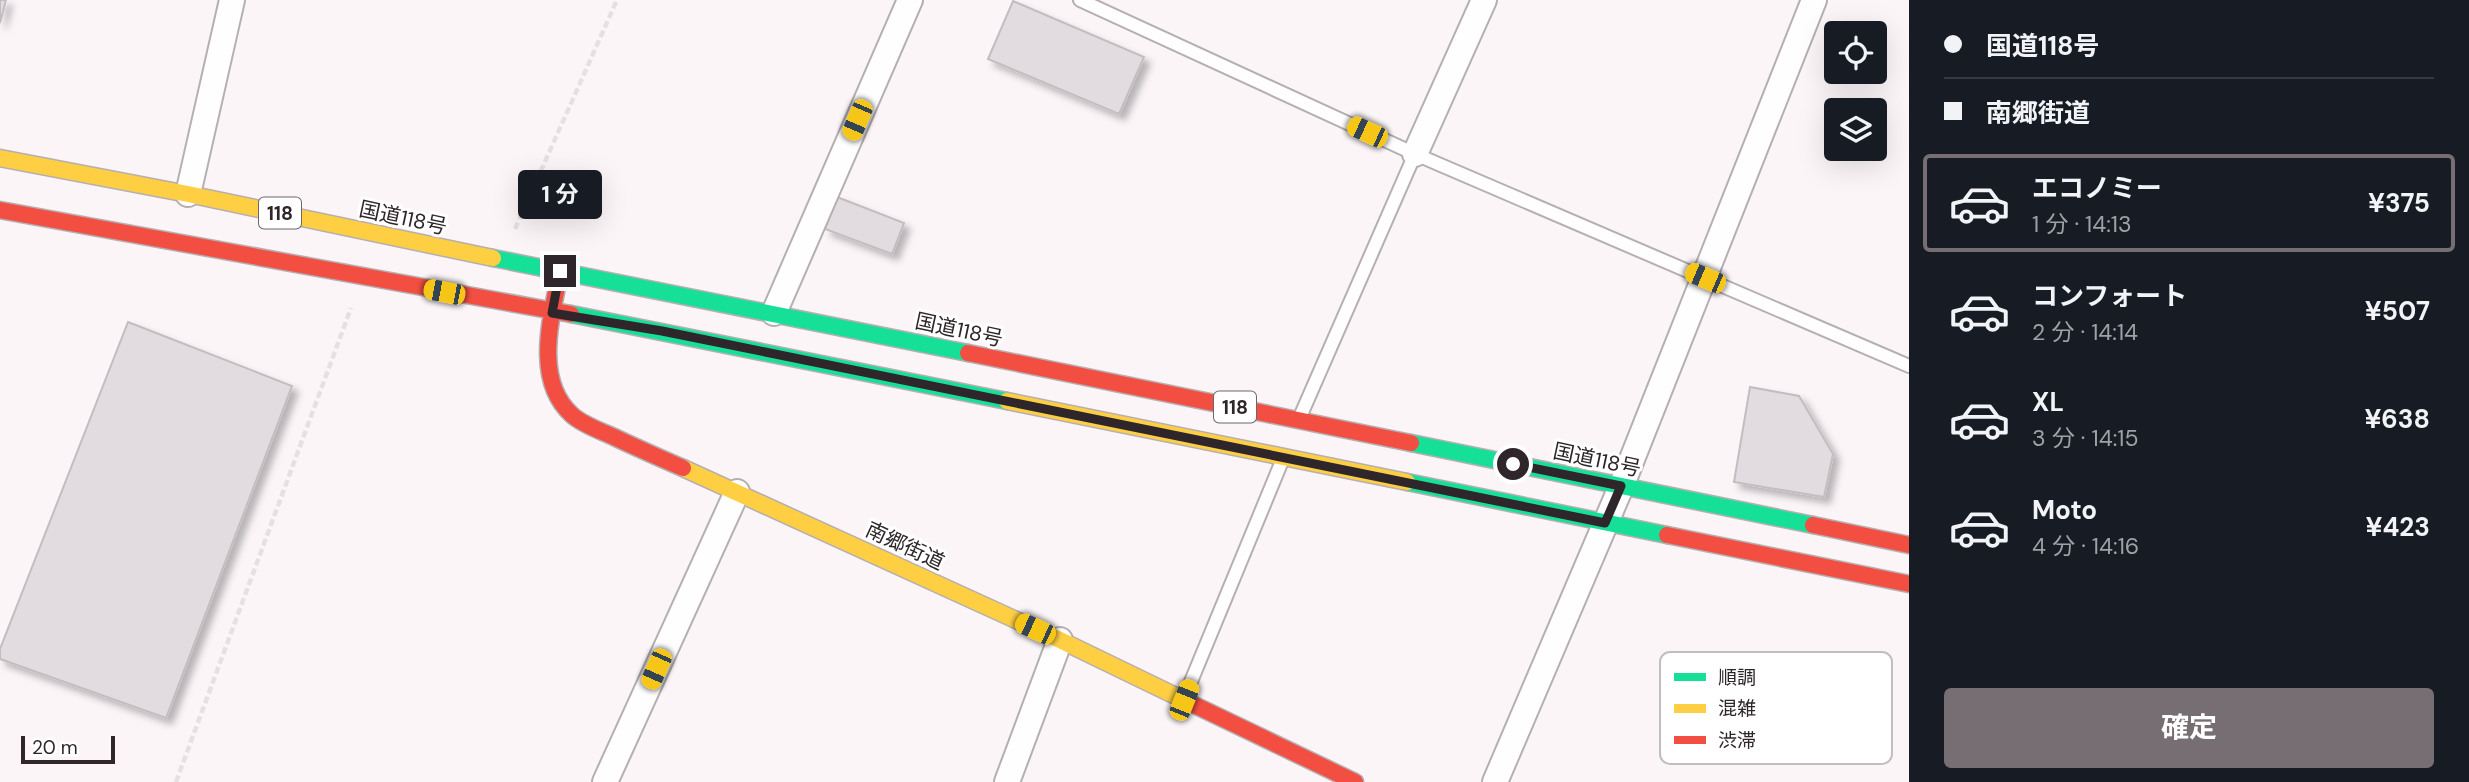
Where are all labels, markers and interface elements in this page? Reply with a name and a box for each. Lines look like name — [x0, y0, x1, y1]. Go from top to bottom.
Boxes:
map controls — [1824, 21, 1887, 161]
button: locate — [1824, 21, 1887, 84]
text: 国道118号 — [1986, 29, 2099, 63]
text: 南郷街道 — [1986, 96, 2090, 130]
car — [840, 97, 875, 143]
button: layers — [1824, 98, 1887, 161]
car — [1344, 114, 1391, 150]
callout: 1 分 — [518, 170, 602, 218]
text: エコノミー — [2032, 171, 2162, 205]
icon: car — [1948, 172, 2011, 235]
text: 1 分 — [542, 179, 578, 209]
text: ¥375 — [2368, 186, 2430, 220]
street label: 国道118号 — [357, 195, 449, 241]
road number: 118 — [259, 197, 301, 228]
text: 1 分 · 14:13 — [2032, 209, 2132, 239]
route end — [544, 255, 576, 287]
car — [1682, 260, 1729, 296]
car — [422, 278, 467, 306]
text: コンフォート — [2032, 279, 2187, 313]
icon: car — [1948, 280, 2011, 343]
text: ¥507 — [2365, 294, 2430, 328]
street label: 国道118号 — [913, 307, 1005, 353]
text: 2 分 · 14:14 — [2032, 317, 2138, 347]
text: XL — [2032, 385, 2064, 419]
icon: car — [1948, 388, 2011, 451]
road number: 118 — [1214, 392, 1256, 422]
text: ¥638 — [2364, 402, 2430, 436]
text: 3 分 · 14:15 — [2032, 423, 2139, 453]
street label: 国道118号 — [1551, 437, 1643, 483]
route start — [1497, 448, 1529, 480]
text: Moto — [2032, 493, 2097, 527]
icon: car — [1948, 496, 2011, 559]
text: ¥423 — [2366, 510, 2430, 544]
street label: 南郷街道 — [861, 516, 949, 576]
text: 4 分 · 14:16 — [2032, 531, 2139, 561]
car — [1012, 611, 1059, 647]
car — [638, 646, 675, 692]
legend — [1660, 652, 1892, 764]
text: 順調 — [1718, 665, 1756, 690]
car — [1167, 677, 1202, 723]
button: 確定 — [1944, 688, 2434, 768]
text: 混雑 — [1718, 696, 1756, 721]
text: 渋滞 — [1718, 728, 1756, 753]
scale bar — [21, 733, 116, 765]
text: 20 m — [32, 735, 78, 760]

